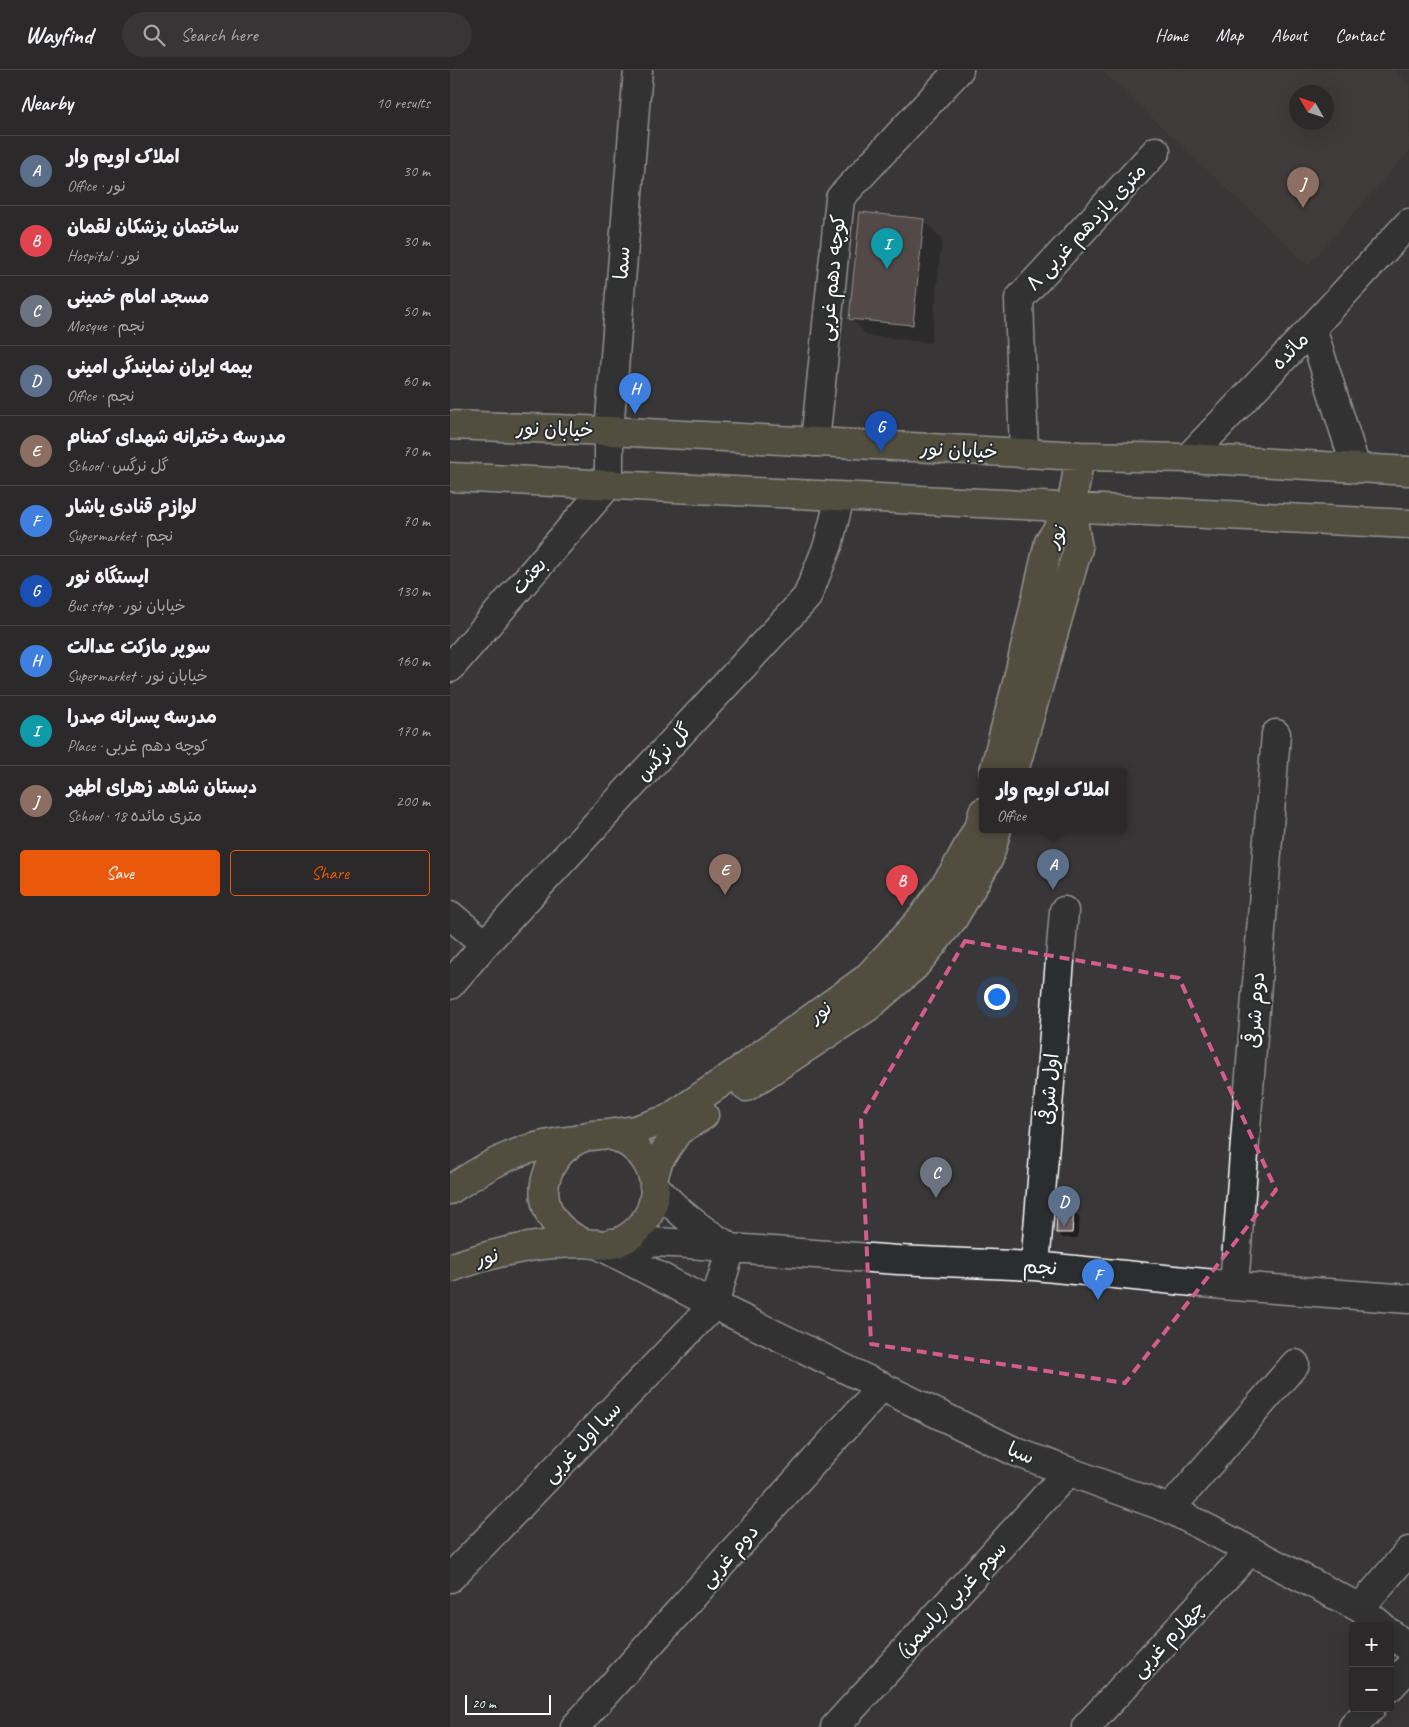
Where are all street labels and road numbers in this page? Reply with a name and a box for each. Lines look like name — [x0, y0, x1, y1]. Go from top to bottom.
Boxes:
street label: ۸ متری یازدهم غربی — [1020, 158, 1153, 297]
street label: کوچه دهم غربی — [813, 213, 853, 343]
street label: سما — [608, 245, 636, 281]
street label: مائده — [1266, 327, 1314, 375]
street label: خیابان نور — [515, 415, 594, 443]
street label: خیابان نور — [919, 435, 998, 465]
street label: نور — [1039, 520, 1072, 553]
street label: بعثت — [506, 552, 552, 600]
street label: گل نرگس — [631, 718, 697, 786]
street label: دوم شرقی — [1239, 971, 1273, 1049]
street label: نور — [802, 995, 837, 1030]
street label: اول شرقی — [1032, 1052, 1065, 1126]
street label: نور — [472, 1242, 501, 1272]
street label: نجم — [1022, 1253, 1058, 1283]
street label: سبا اول غربی — [537, 1396, 627, 1488]
street label: سبا — [1004, 1436, 1038, 1470]
street label: دوم غربی — [694, 1519, 766, 1595]
street label: سوم غربی (یاسمن) — [890, 1536, 1014, 1666]
street label: چهارم غربی — [1126, 1595, 1212, 1684]

